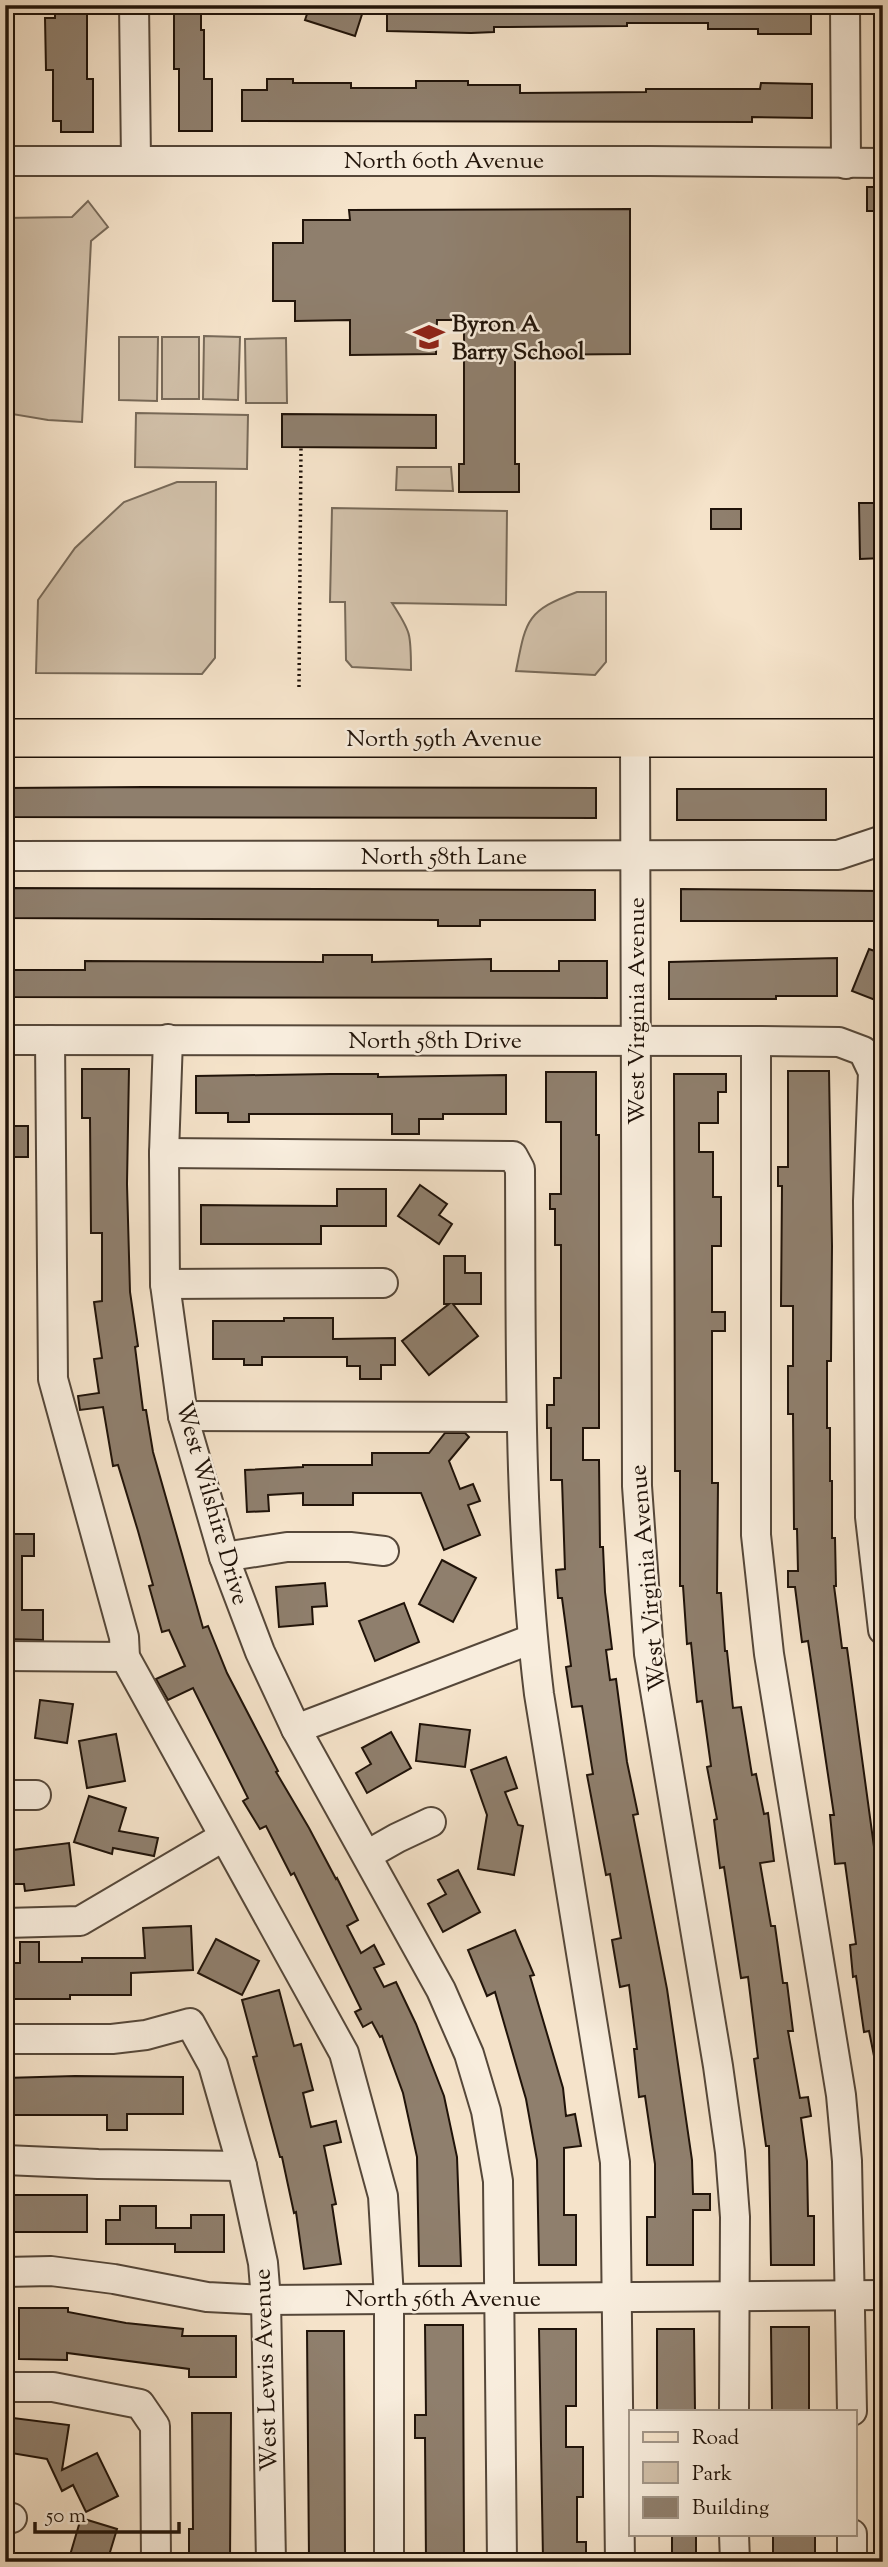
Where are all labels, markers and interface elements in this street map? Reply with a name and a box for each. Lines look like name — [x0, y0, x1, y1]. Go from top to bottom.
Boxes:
street label: North 60th Avenue — [344, 145, 544, 179]
place label: Byron A Barry School — [452, 308, 585, 370]
school or university icon: Byron A Barry School — [412, 320, 446, 354]
street label: North 59th Avenue — [346, 723, 542, 757]
street label: North 58th Lane — [361, 841, 527, 875]
street label: West Virginia Avenue — [621, 897, 655, 1125]
street label: North 58th Drive — [348, 1025, 522, 1059]
street label: West Wilshire Drive — [166, 1398, 256, 1609]
street label: West Virginia Avenue — [622, 1463, 676, 1693]
street label: West Lewis Avenue — [246, 2268, 288, 2472]
street label: North 56th Avenue — [345, 2283, 541, 2317]
legend — [629, 2410, 856, 2536]
text: Road — [692, 2424, 739, 2454]
text: Park — [692, 2460, 733, 2490]
scale bar — [35, 2490, 178, 2534]
text: Building — [692, 2494, 769, 2524]
text: 50 m — [45, 2502, 86, 2532]

